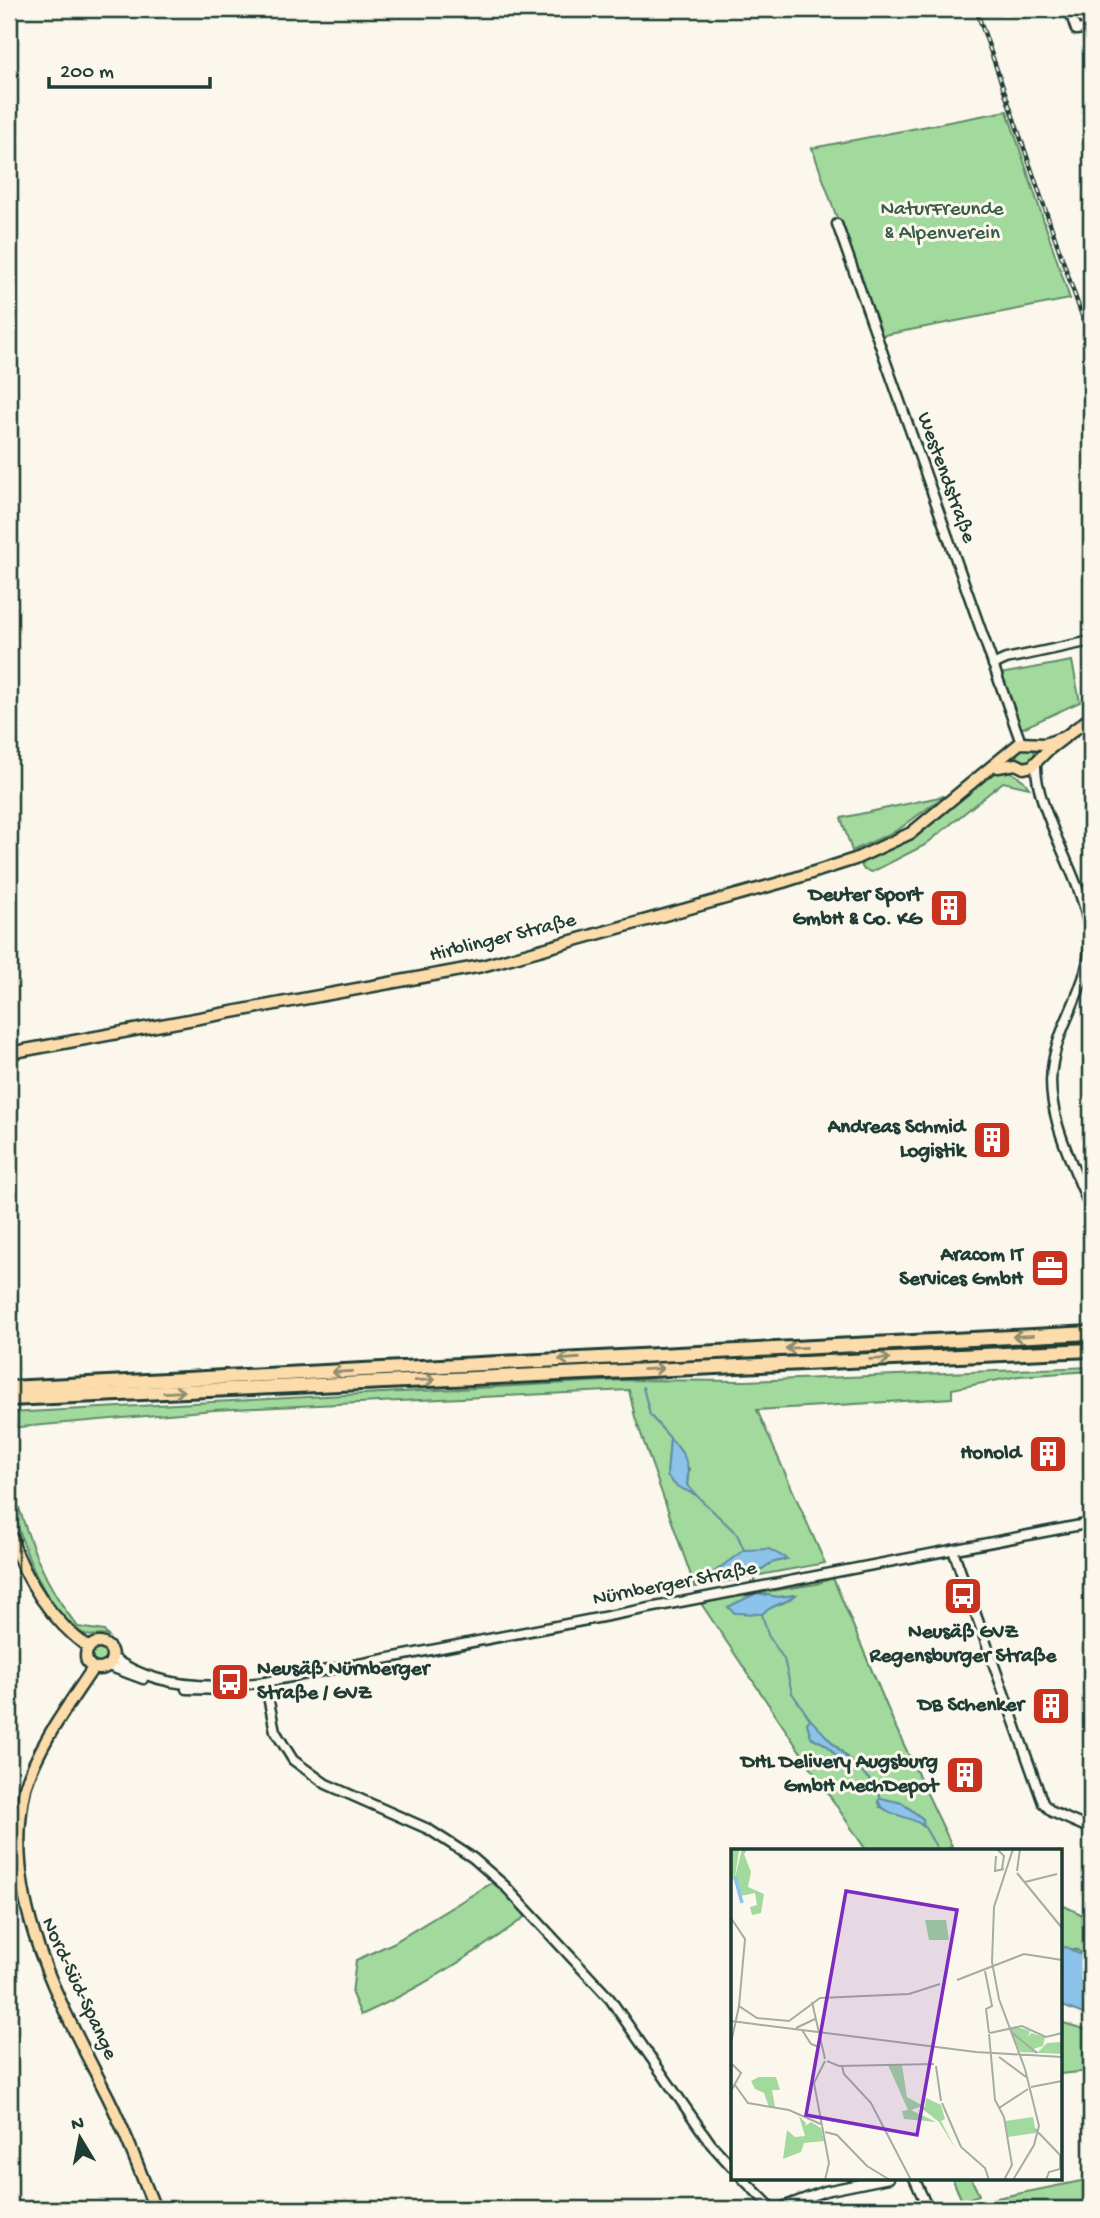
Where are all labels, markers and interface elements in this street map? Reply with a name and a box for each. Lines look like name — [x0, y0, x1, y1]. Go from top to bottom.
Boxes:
scale bar — [49, 46, 210, 90]
text: 200 m — [60, 61, 114, 86]
park label: NaturFreunde & Alpenverein — [880, 198, 1005, 247]
street label: Westendstraße — [910, 409, 981, 548]
place label: Deuter Sport GmbH & Co. KG — [792, 884, 924, 933]
building icon: Deuter Sport GmbH & Co. KG — [928, 887, 970, 929]
street label: Hirblinger Straße — [427, 908, 580, 969]
place label: Andreas Schmid Logistik — [827, 1116, 968, 1165]
building icon: Andreas Schmid Logistik — [971, 1119, 1013, 1161]
place label: Aracom IT Services GmbH — [899, 1244, 1025, 1293]
office icon: Aracom IT Services GmbH — [1029, 1247, 1071, 1289]
one-way arrow — [1012, 1330, 1035, 1343]
one-way arrow — [785, 1341, 808, 1354]
one-way arrow — [868, 1352, 891, 1365]
one-way arrow — [557, 1353, 580, 1366]
one-way arrow — [641, 1363, 664, 1376]
one-way arrow — [330, 1365, 353, 1378]
one-way arrow — [414, 1374, 437, 1387]
one-way arrow — [162, 1385, 185, 1398]
building icon: Honold — [1027, 1433, 1069, 1475]
place label: Honold — [960, 1442, 1024, 1467]
street label: Nürnberger Straße — [591, 1557, 760, 1613]
bus stop icon: Neusäß GVZ Regensburger Straße — [942, 1575, 984, 1617]
place label: Neusäß GVZ Regensburger Straße — [869, 1621, 1058, 1670]
place label: Neusäß Nürnberger Straße / GVZ — [257, 1658, 432, 1707]
bus stop icon: Neusäß Nürnberger Straße / GVZ — [209, 1661, 251, 1703]
building icon: DB Schenker — [1030, 1685, 1072, 1727]
place label: DB Schenker — [916, 1694, 1027, 1719]
place label: DHL Delivery Augsburg GmbH MechDepot — [739, 1751, 940, 1800]
building icon: DHL Delivery Augsburg GmbH MechDepot — [944, 1754, 986, 1796]
inset map — [731, 1849, 1062, 2180]
street label: Nord-Süd-Spange — [34, 1914, 122, 2065]
north arrow — [46, 2102, 116, 2172]
text: N — [70, 2112, 86, 2137]

